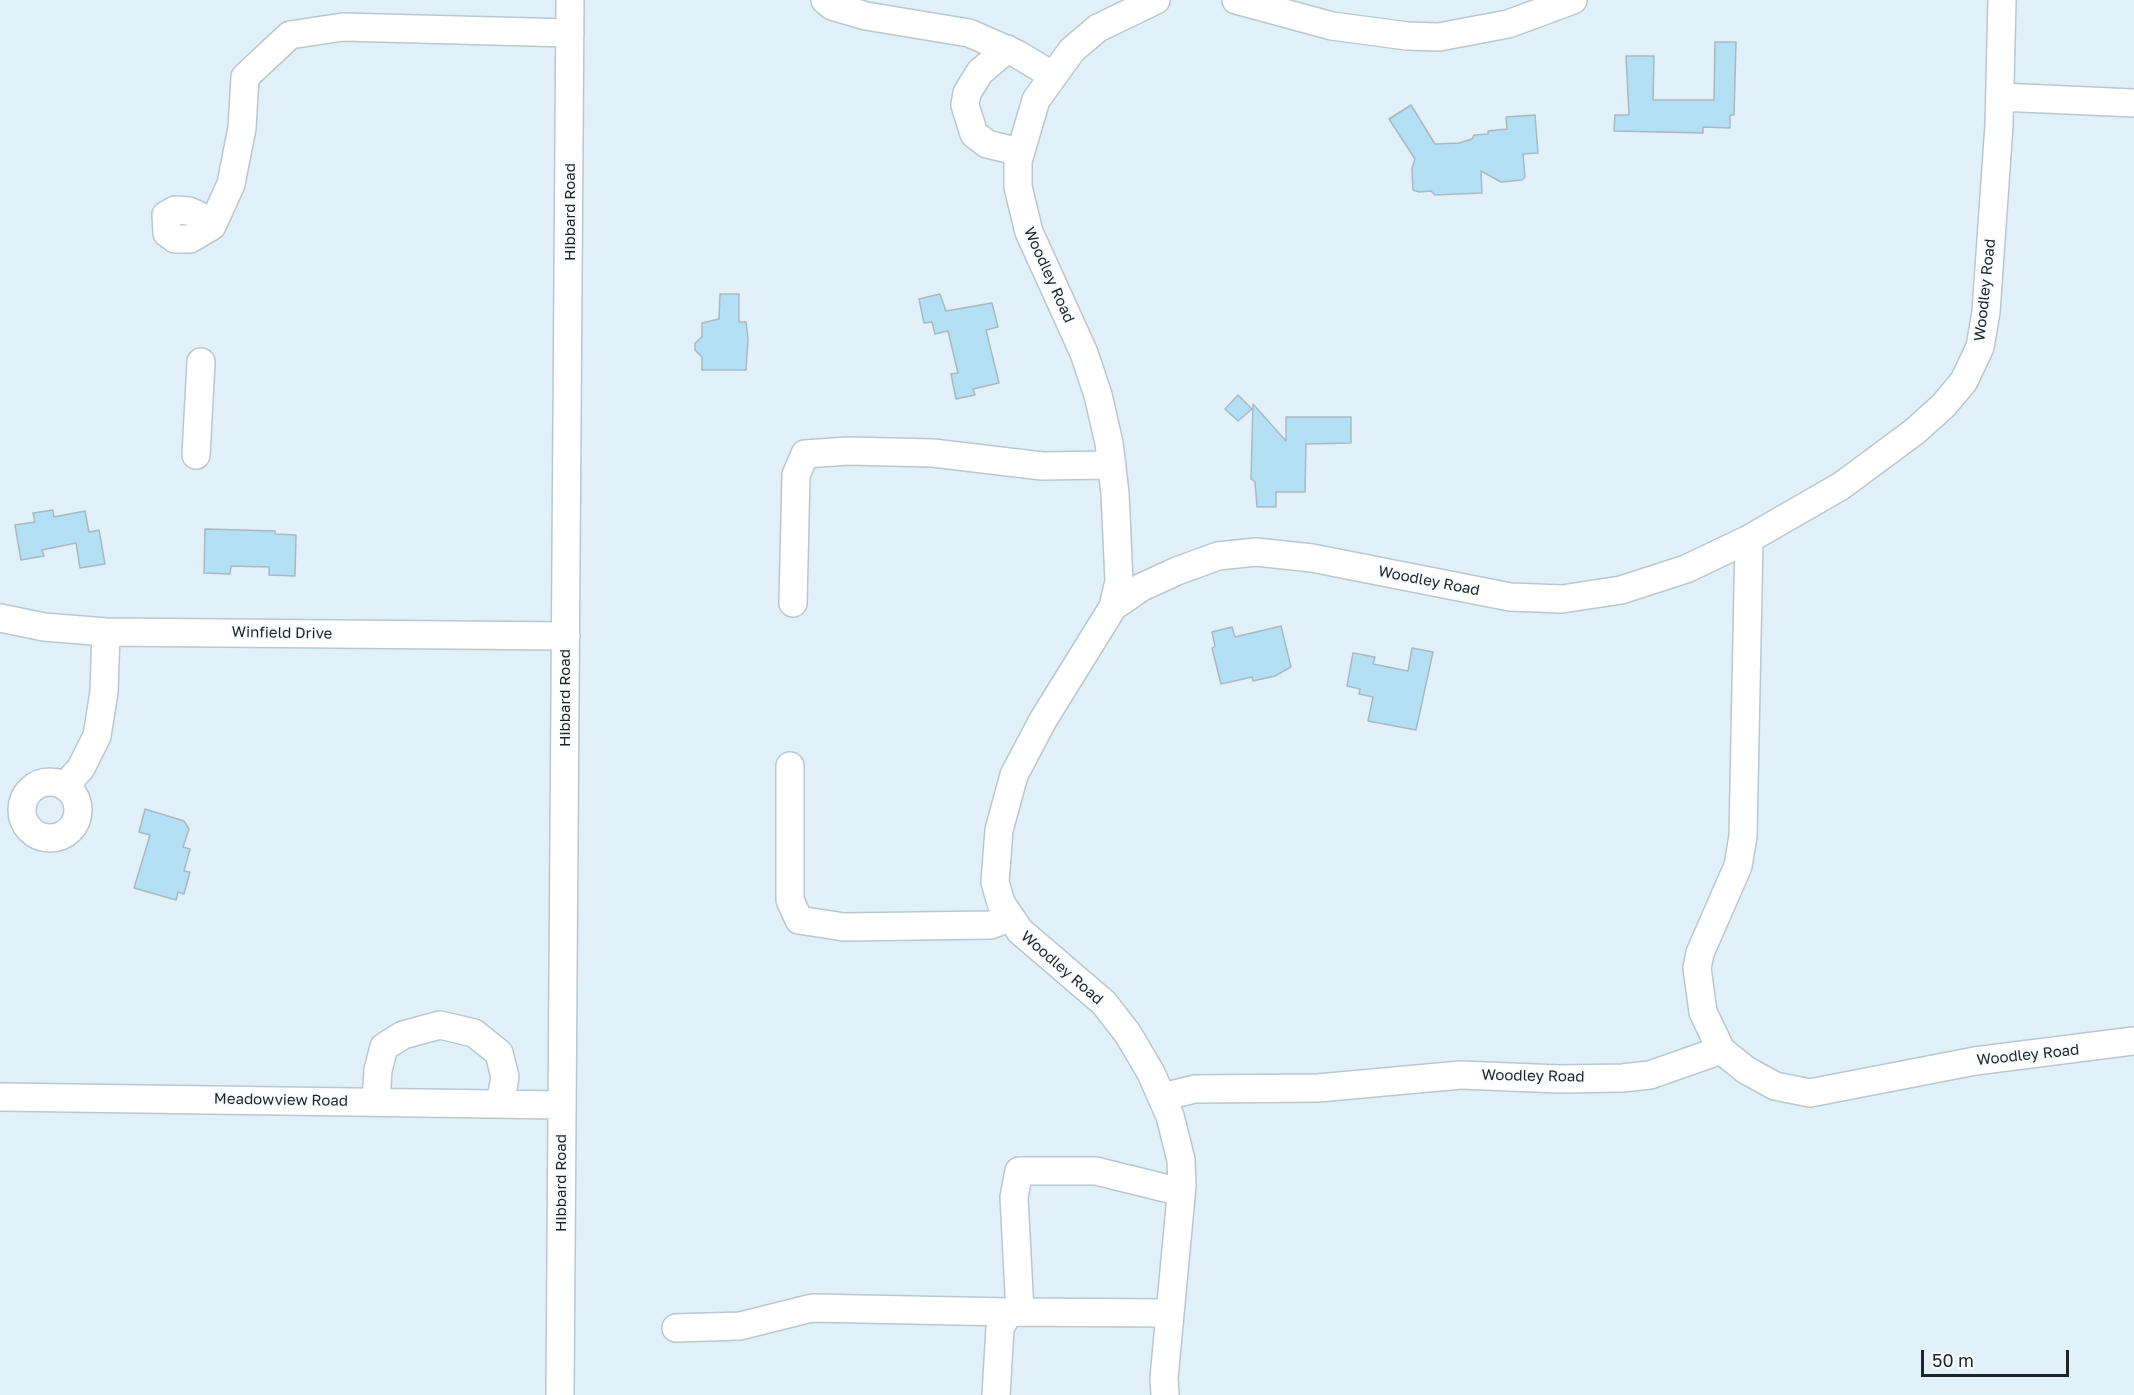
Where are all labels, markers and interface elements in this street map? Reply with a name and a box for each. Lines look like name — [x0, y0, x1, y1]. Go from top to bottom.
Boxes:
street label: Hibbard Road — [561, 163, 579, 261]
street label: Woodley Road — [1020, 224, 1078, 326]
street label: Woodley Road — [1971, 238, 1999, 342]
street label: Woodley Road — [1377, 562, 1481, 600]
street label: Winfield Drive — [232, 623, 332, 643]
street label: Hibbard Road — [556, 649, 574, 747]
street label: Woodley Road — [1017, 927, 1107, 1009]
street label: Woodley Road — [1976, 1041, 2080, 1069]
street label: Woodley Road — [1481, 1066, 1585, 1086]
street label: Meadowview Road — [214, 1090, 348, 1110]
street label: Hibbard Road — [552, 1134, 570, 1232]
scale bar — [1924, 1338, 2072, 1376]
text: 50 m — [1932, 1349, 1974, 1371]

